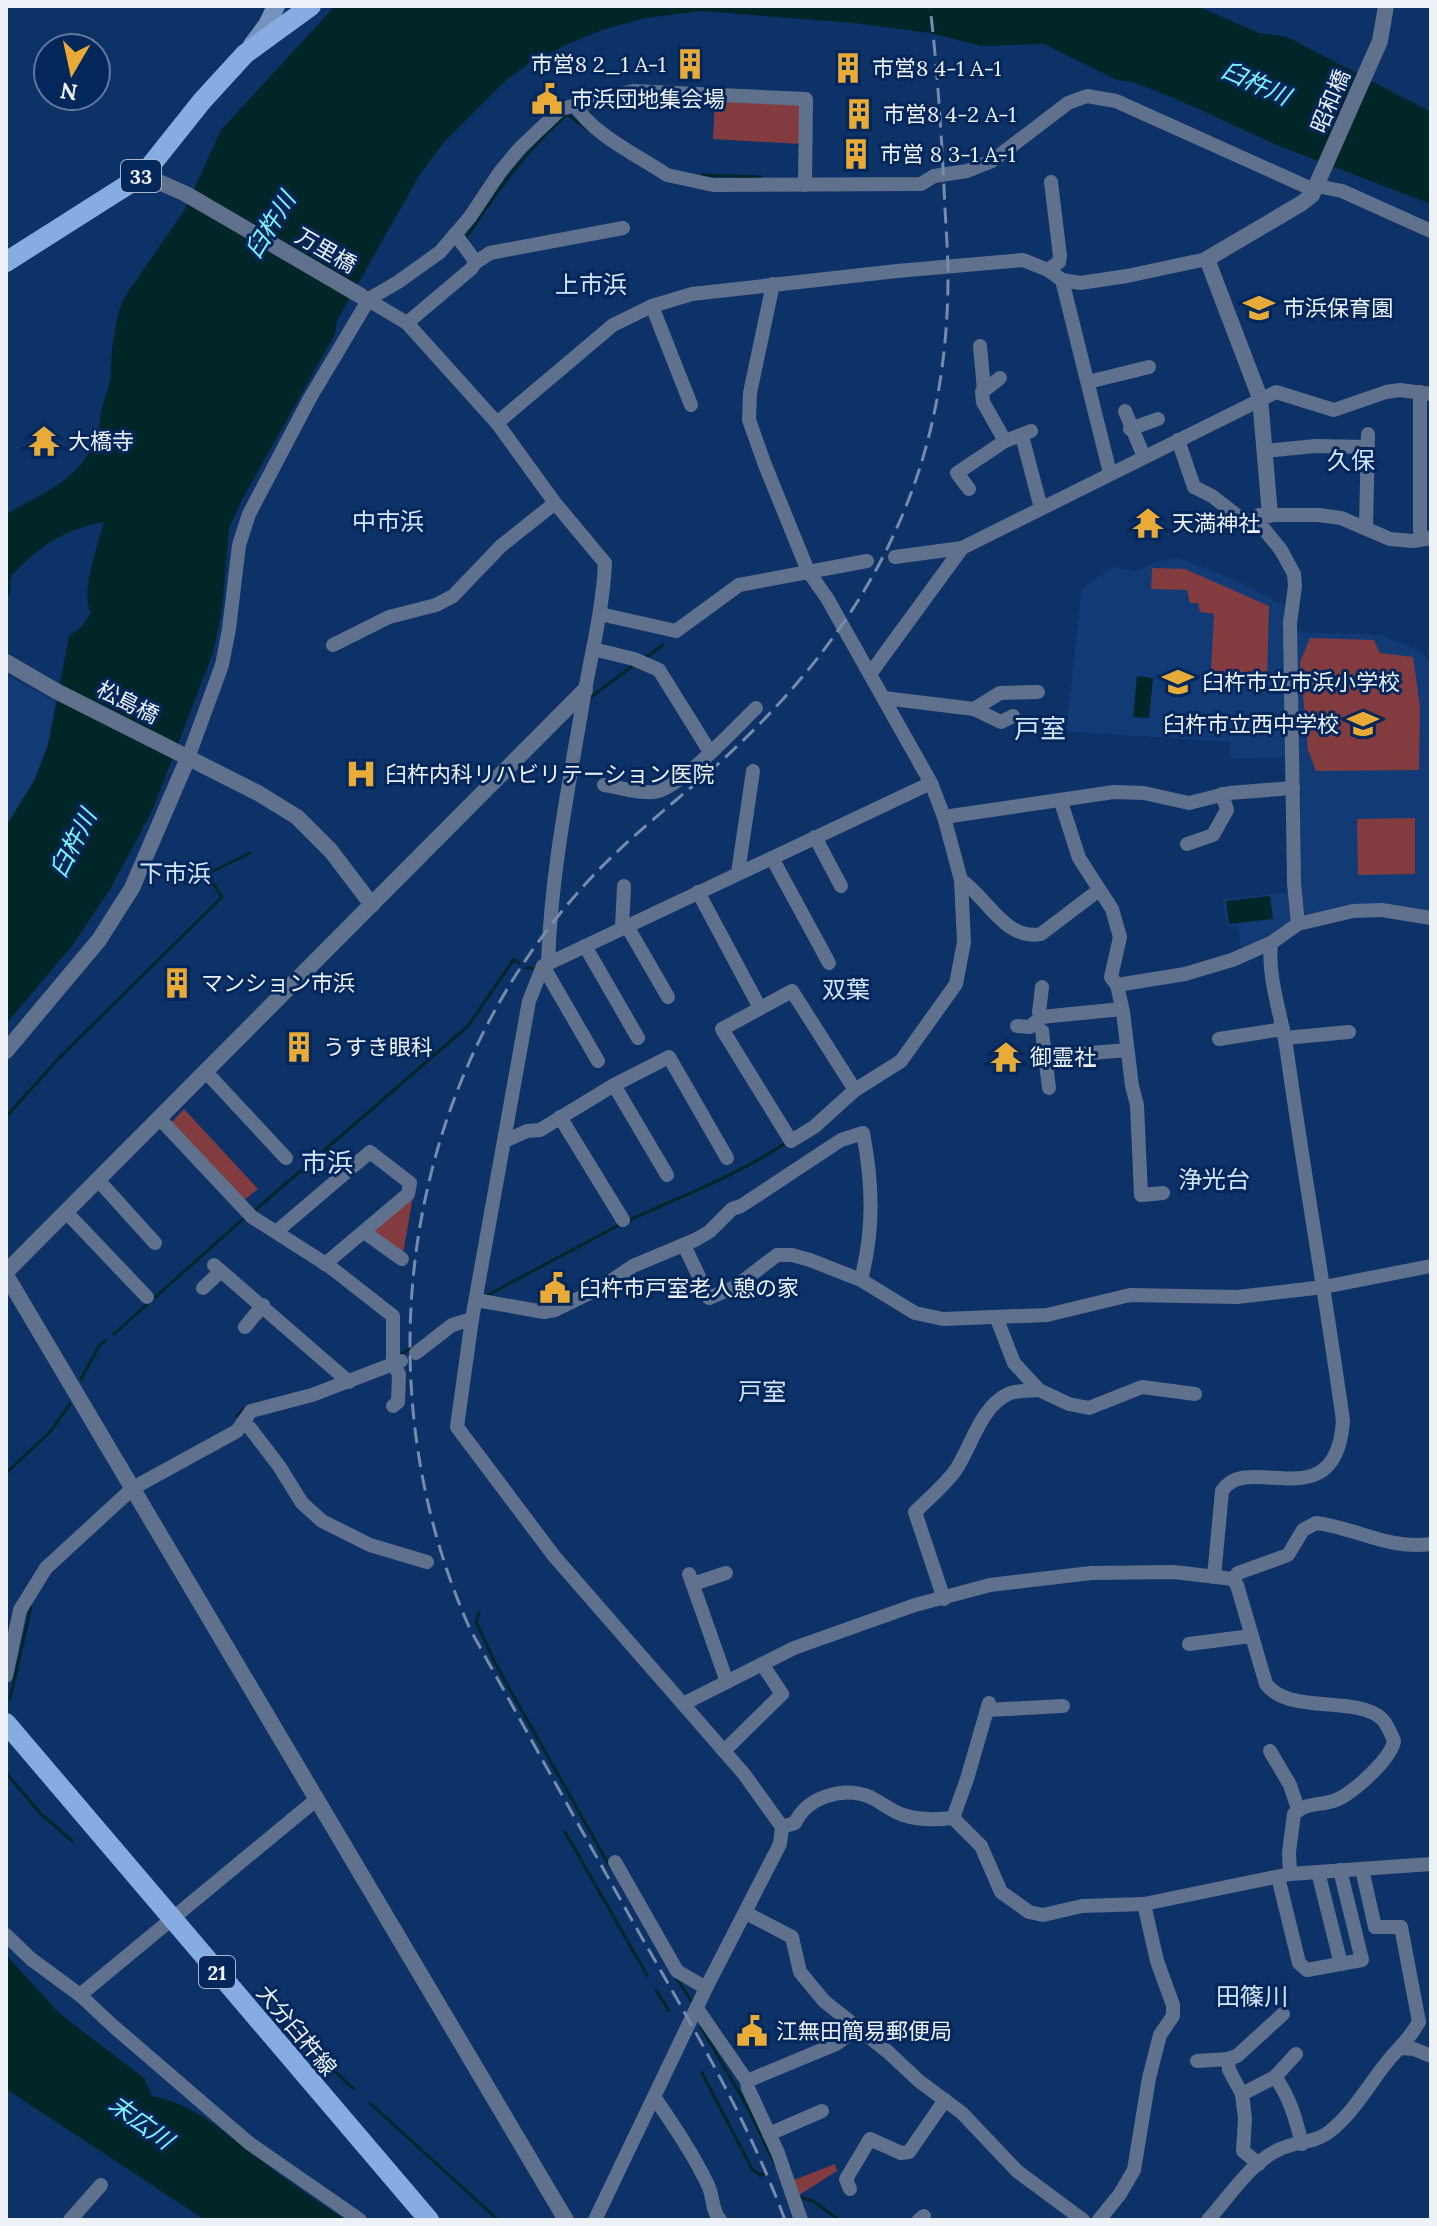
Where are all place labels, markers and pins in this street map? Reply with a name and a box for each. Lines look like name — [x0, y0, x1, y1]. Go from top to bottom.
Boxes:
building icon: 市営8 2_1 A-1 — [673, 47, 707, 81]
place label: 市営8 2_1 A-1 — [531, 50, 666, 78]
building icon: 市営8 4-1 A-1 — [831, 51, 865, 85]
place label: 市営8 4-1 A-1 — [872, 54, 1002, 82]
public building icon: 市浜団地集会場 — [530, 82, 564, 116]
place label: 市浜団地集会場 — [571, 85, 725, 113]
building icon: 市営8 4-2 A-1 — [842, 97, 876, 131]
place label: 市営8 4-2 A-1 — [883, 100, 1016, 128]
building icon: 市営 8 3-1 A-1 — [839, 137, 873, 171]
place label: 市営 8 3-1 A-1 — [880, 140, 1016, 168]
school or university icon: 市浜保育園 — [1242, 291, 1276, 325]
place label: 市浜保育園 — [1283, 294, 1393, 322]
temple icon: 大橋寺 — [27, 424, 61, 458]
place label: 大橋寺 — [68, 427, 134, 455]
temple icon: 天満神社 — [1131, 506, 1165, 540]
place label: 天満神社 — [1172, 509, 1260, 537]
school or university icon: 臼杵市立市浜小学校 — [1161, 665, 1195, 699]
place label: 臼杵市立市浜小学校 — [1202, 668, 1400, 696]
school or university icon: 臼杵市立西中学校 — [1346, 707, 1380, 741]
place label: 臼杵市立西中学校 — [1163, 710, 1339, 738]
hospital icon: 臼杵内科リハビリテーション医院 — [344, 757, 378, 791]
place label: 臼杵内科リハビリテーション医院 — [385, 760, 715, 788]
building icon: マンション市浜 — [160, 966, 194, 1000]
place label: マンション市浜 — [201, 969, 355, 997]
building icon: うすき眼科 — [282, 1030, 316, 1064]
place label: うすき眼科 — [323, 1033, 433, 1061]
temple icon: 御霊社 — [989, 1040, 1023, 1074]
place label: 御霊社 — [1030, 1043, 1096, 1071]
public building icon: 臼杵市戸室老人憩の家 — [538, 1271, 572, 1305]
place label: 臼杵市戸室老人憩の家 — [579, 1274, 799, 1302]
public building icon: 江無田簡易郵便局 — [735, 2014, 769, 2048]
place label: 江無田簡易郵便局 — [776, 2017, 952, 2045]

